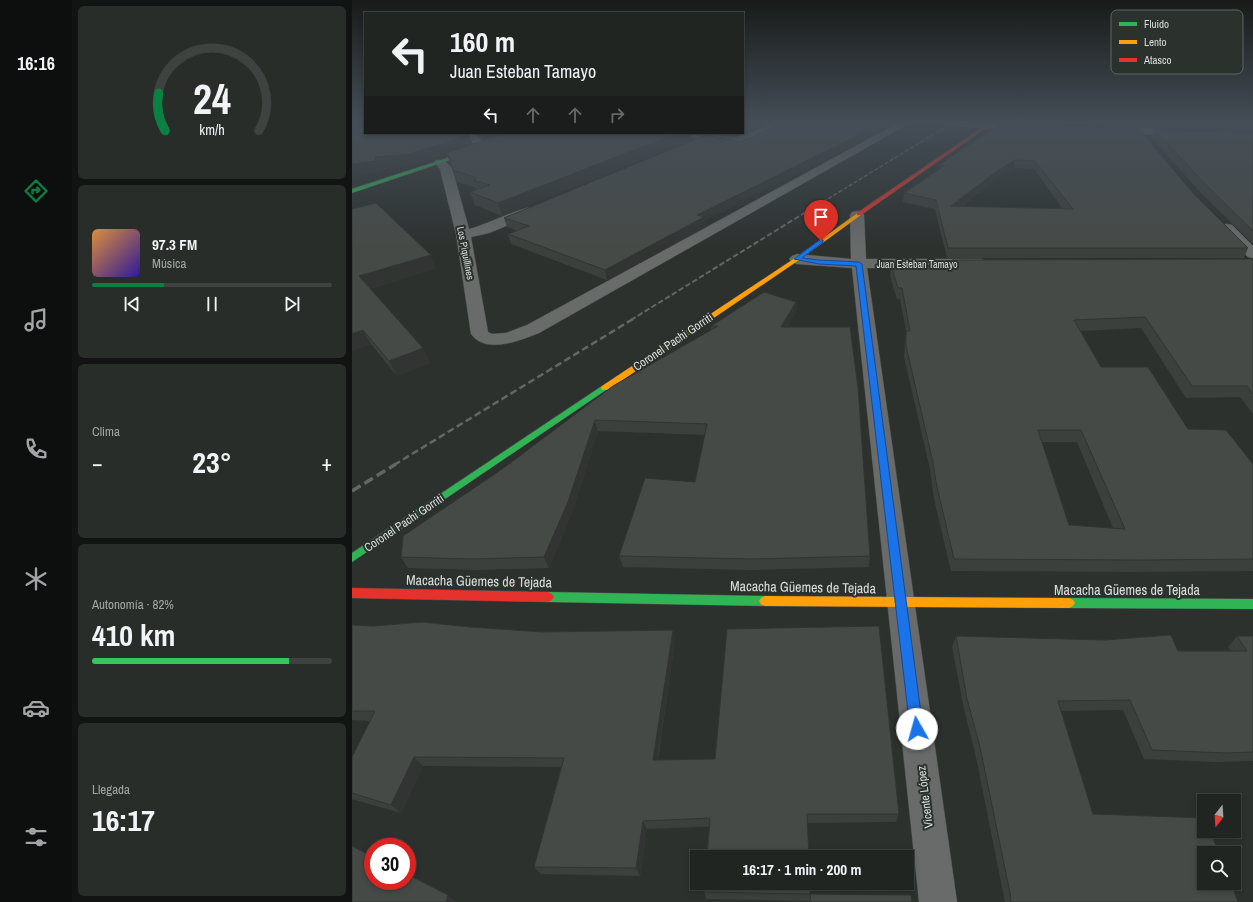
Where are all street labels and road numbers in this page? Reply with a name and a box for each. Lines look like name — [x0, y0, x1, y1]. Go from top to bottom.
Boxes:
street label: Los Piquillines — [454, 225, 477, 281]
street label: Juan Esteban Tamayo — [876, 258, 958, 271]
street label: Coronel Pachi Gorriti — [630, 309, 716, 375]
street label: Coronel Pachi Gorriti — [361, 490, 447, 556]
street label: Macacha Güemes de Tejada — [406, 571, 553, 591]
street label: Macacha Güemes de Tejada — [730, 577, 877, 597]
street label: Macacha Güemes de Tejada — [1054, 581, 1201, 599]
street label: Vicente López — [913, 765, 937, 829]

